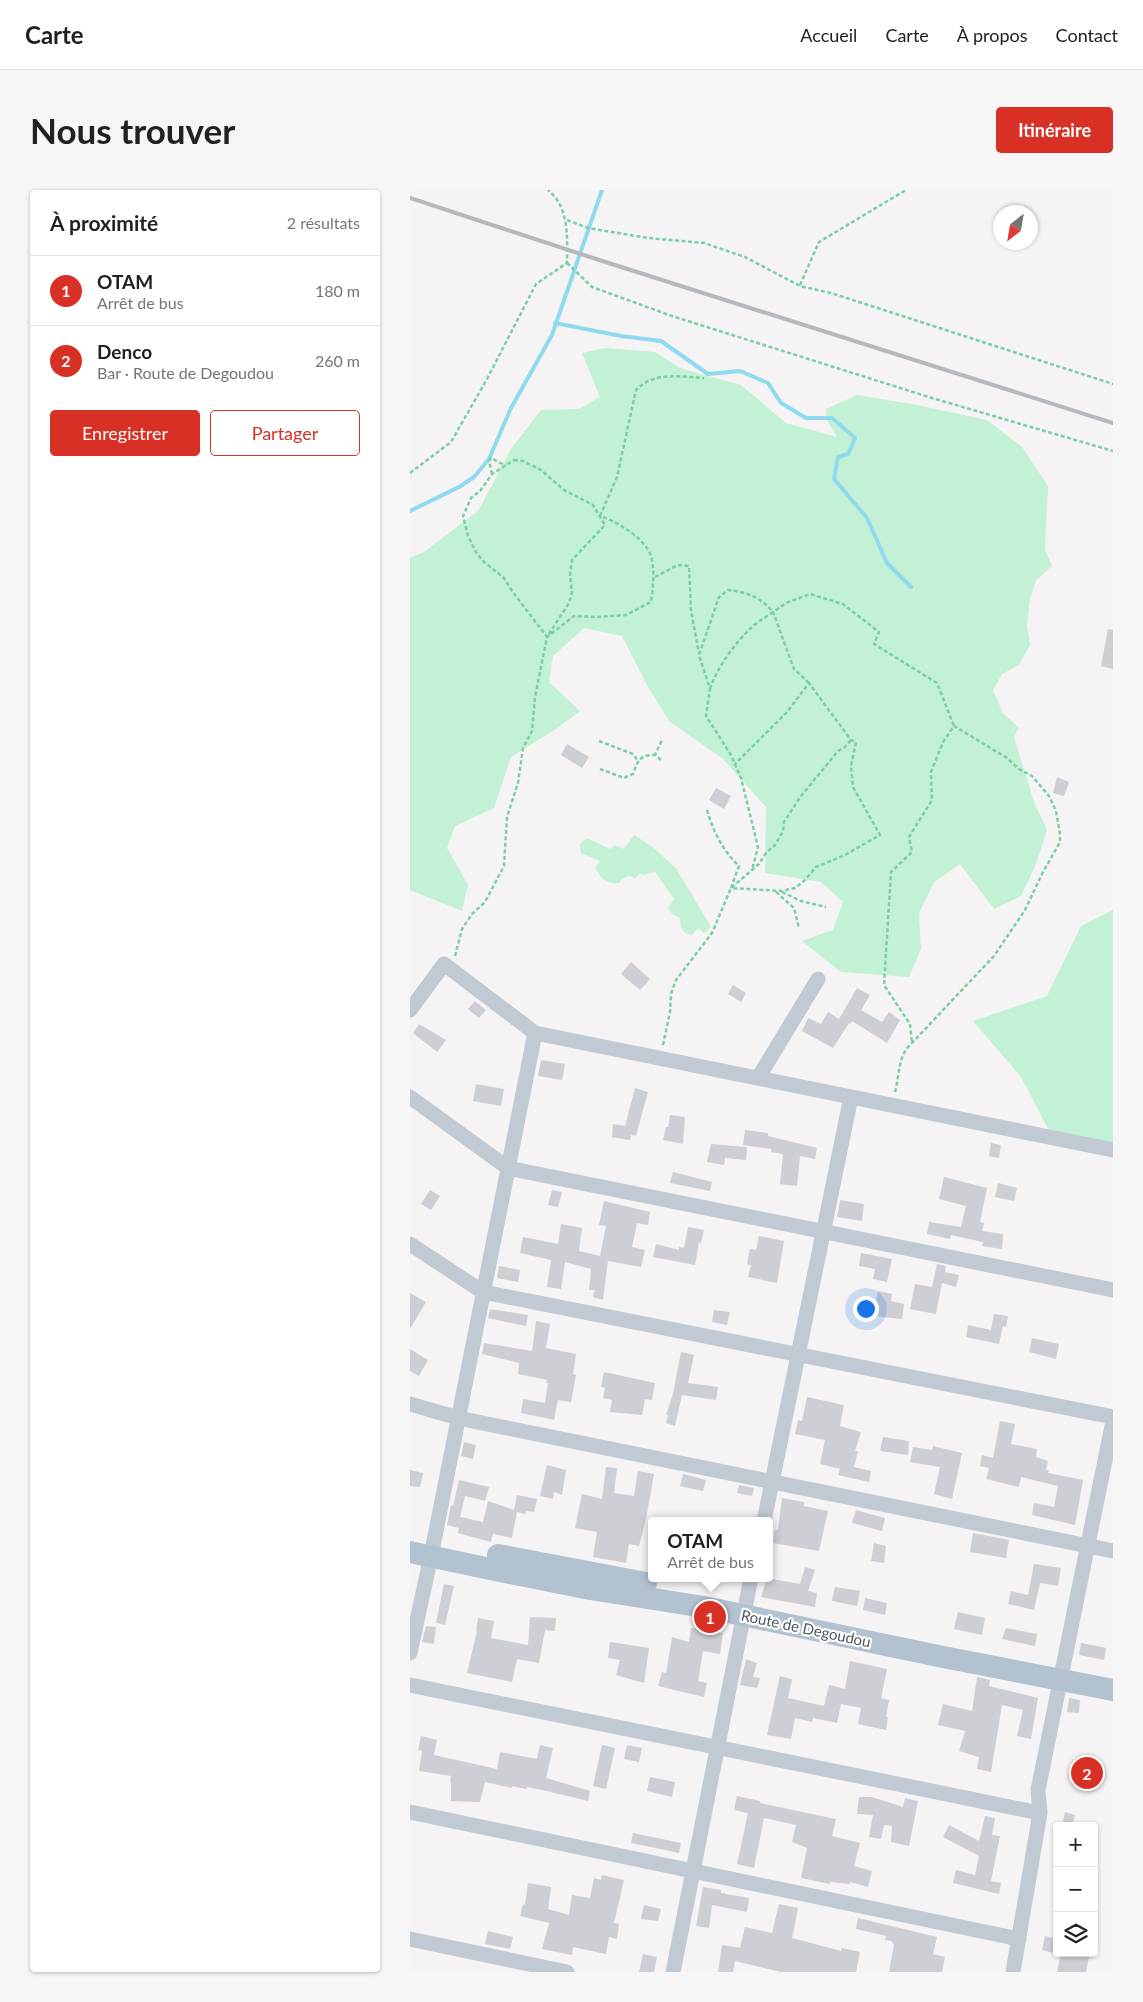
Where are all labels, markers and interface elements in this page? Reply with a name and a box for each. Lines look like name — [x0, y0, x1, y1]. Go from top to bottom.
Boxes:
text: Carte — [25, 20, 84, 49]
text: Accueil — [800, 24, 857, 46]
text: Carte — [885, 24, 929, 46]
text: À propos — [957, 24, 1028, 46]
text: Contact — [1056, 24, 1118, 46]
button: Itinéraire — [996, 107, 1113, 153]
text: Nous trouver — [30, 109, 235, 151]
north arrow — [993, 205, 1038, 250]
text: À proximité — [50, 210, 158, 235]
text: 2 résultats — [287, 213, 360, 232]
text: OTAM — [97, 270, 153, 293]
text: 1 — [61, 281, 71, 300]
text: 180 m — [315, 281, 360, 300]
text: Arrêt de bus — [97, 293, 184, 312]
text: Denco — [97, 340, 152, 363]
text: 2 — [61, 351, 71, 370]
text: 260 m — [315, 351, 360, 370]
text: Bar · Route de Degoudou — [97, 363, 274, 382]
button: Enregistrer — [50, 410, 200, 456]
button: Partager — [210, 410, 360, 456]
your location — [853, 1296, 879, 1322]
popup — [648, 1517, 773, 1582]
text: OTAM — [667, 1529, 723, 1552]
text: Arrêt de bus — [667, 1552, 754, 1571]
pin: 1 — [694, 1598, 726, 1636]
street label: Route de Degoudou — [740, 1605, 872, 1651]
pin: 2 — [1071, 1754, 1103, 1792]
map controls — [1053, 1822, 1098, 1957]
button: + — [1053, 1822, 1098, 1867]
button: − — [1053, 1867, 1098, 1912]
button: layers — [1053, 1912, 1098, 1957]

